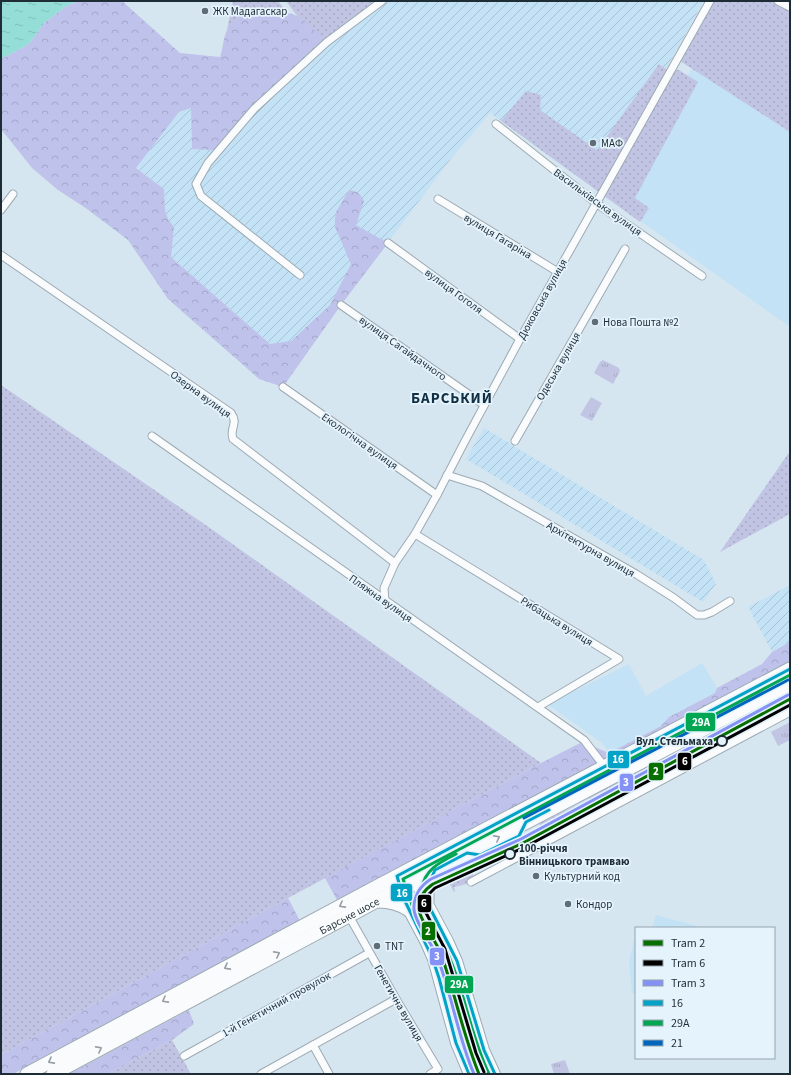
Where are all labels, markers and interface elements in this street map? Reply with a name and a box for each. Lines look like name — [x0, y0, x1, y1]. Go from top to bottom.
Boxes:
place label: ЖК Мадагаскар — [213, 4, 287, 19]
marker: ЖК Мадагаскар — [200, 6, 210, 16]
place label: МАФ — [601, 136, 623, 151]
marker: МАФ — [588, 138, 598, 148]
street label: Васильківська вулиця — [550, 165, 645, 240]
street label: вулиця Гагаріна — [461, 210, 535, 263]
street label: Дюковська вулиця — [514, 256, 571, 342]
street label: вулиця Гоголя — [422, 265, 486, 318]
street label: вулиця Сагайдачного — [356, 313, 449, 384]
place label: Нова Пошта №2 — [603, 315, 679, 330]
marker: Нова Пошта №2 — [590, 317, 600, 327]
street label: Одеська вулиця — [533, 329, 584, 403]
street label: Озерна вулиця — [167, 367, 234, 422]
district label: БАРСЬКИЙ — [411, 388, 493, 409]
street label: Екологічна вулиця — [319, 409, 401, 473]
street label: Архітектурна вулиця — [544, 518, 638, 581]
street label: Пляжна вулиця — [346, 571, 416, 626]
street label: Рибацька вулиця — [518, 593, 596, 650]
line badge: 29А — [685, 712, 716, 732]
text: 29А — [692, 715, 711, 730]
place label: Вул. Стельмаха — [636, 734, 713, 749]
marker: Вул. Стельмаха — [716, 735, 728, 747]
line badge: 16 — [607, 750, 630, 769]
text: 16 — [612, 752, 624, 767]
line badge: 6 — [677, 752, 692, 771]
text: 6 — [682, 754, 688, 769]
line badge: 2 — [648, 762, 664, 781]
text: 2 — [653, 764, 659, 779]
line badge: 3 — [619, 773, 634, 792]
text: 3 — [623, 775, 629, 790]
one-way arrow — [493, 835, 500, 842]
place label: 100-річчя Вінницького трамваю — [519, 841, 630, 869]
marker: 100-річчя Вінницького трамваю — [504, 848, 516, 860]
place label: Культурний код — [544, 869, 620, 884]
marker: Культурний код — [531, 871, 541, 881]
line badge: 16 — [390, 883, 413, 902]
text: 16 — [396, 886, 408, 901]
street label: Барське шосе — [317, 894, 383, 938]
line badge: 6 — [417, 894, 432, 913]
text: 6 — [421, 896, 427, 911]
place label: Кондор — [576, 897, 612, 912]
marker: Кондор — [563, 899, 573, 909]
one-way arrow — [339, 900, 346, 908]
line badge: 2 — [421, 921, 436, 941]
text: 2 — [425, 924, 431, 939]
legend — [635, 927, 775, 1059]
text: Tram 2 — [671, 935, 705, 952]
place label: TNT — [385, 939, 404, 954]
marker: TNT — [372, 941, 382, 951]
line badge: 3 — [429, 947, 445, 966]
text: 3 — [434, 949, 440, 964]
one-way arrow — [273, 952, 280, 959]
text: Tram 6 — [671, 955, 705, 972]
one-way arrow — [224, 962, 231, 969]
street label: Генетична вулиця — [370, 962, 427, 1045]
street label: 1-й Генетичний провулок — [219, 968, 334, 1041]
line badge: 29А — [444, 975, 474, 994]
text: Tram 3 — [671, 975, 705, 992]
text: 29А — [450, 977, 469, 992]
one-way arrow — [162, 995, 169, 1003]
text: 16 — [671, 995, 683, 1012]
text: 29А — [671, 1015, 690, 1032]
text: 21 — [671, 1035, 683, 1052]
one-way arrow — [95, 1046, 103, 1054]
one-way arrow — [48, 1057, 55, 1064]

